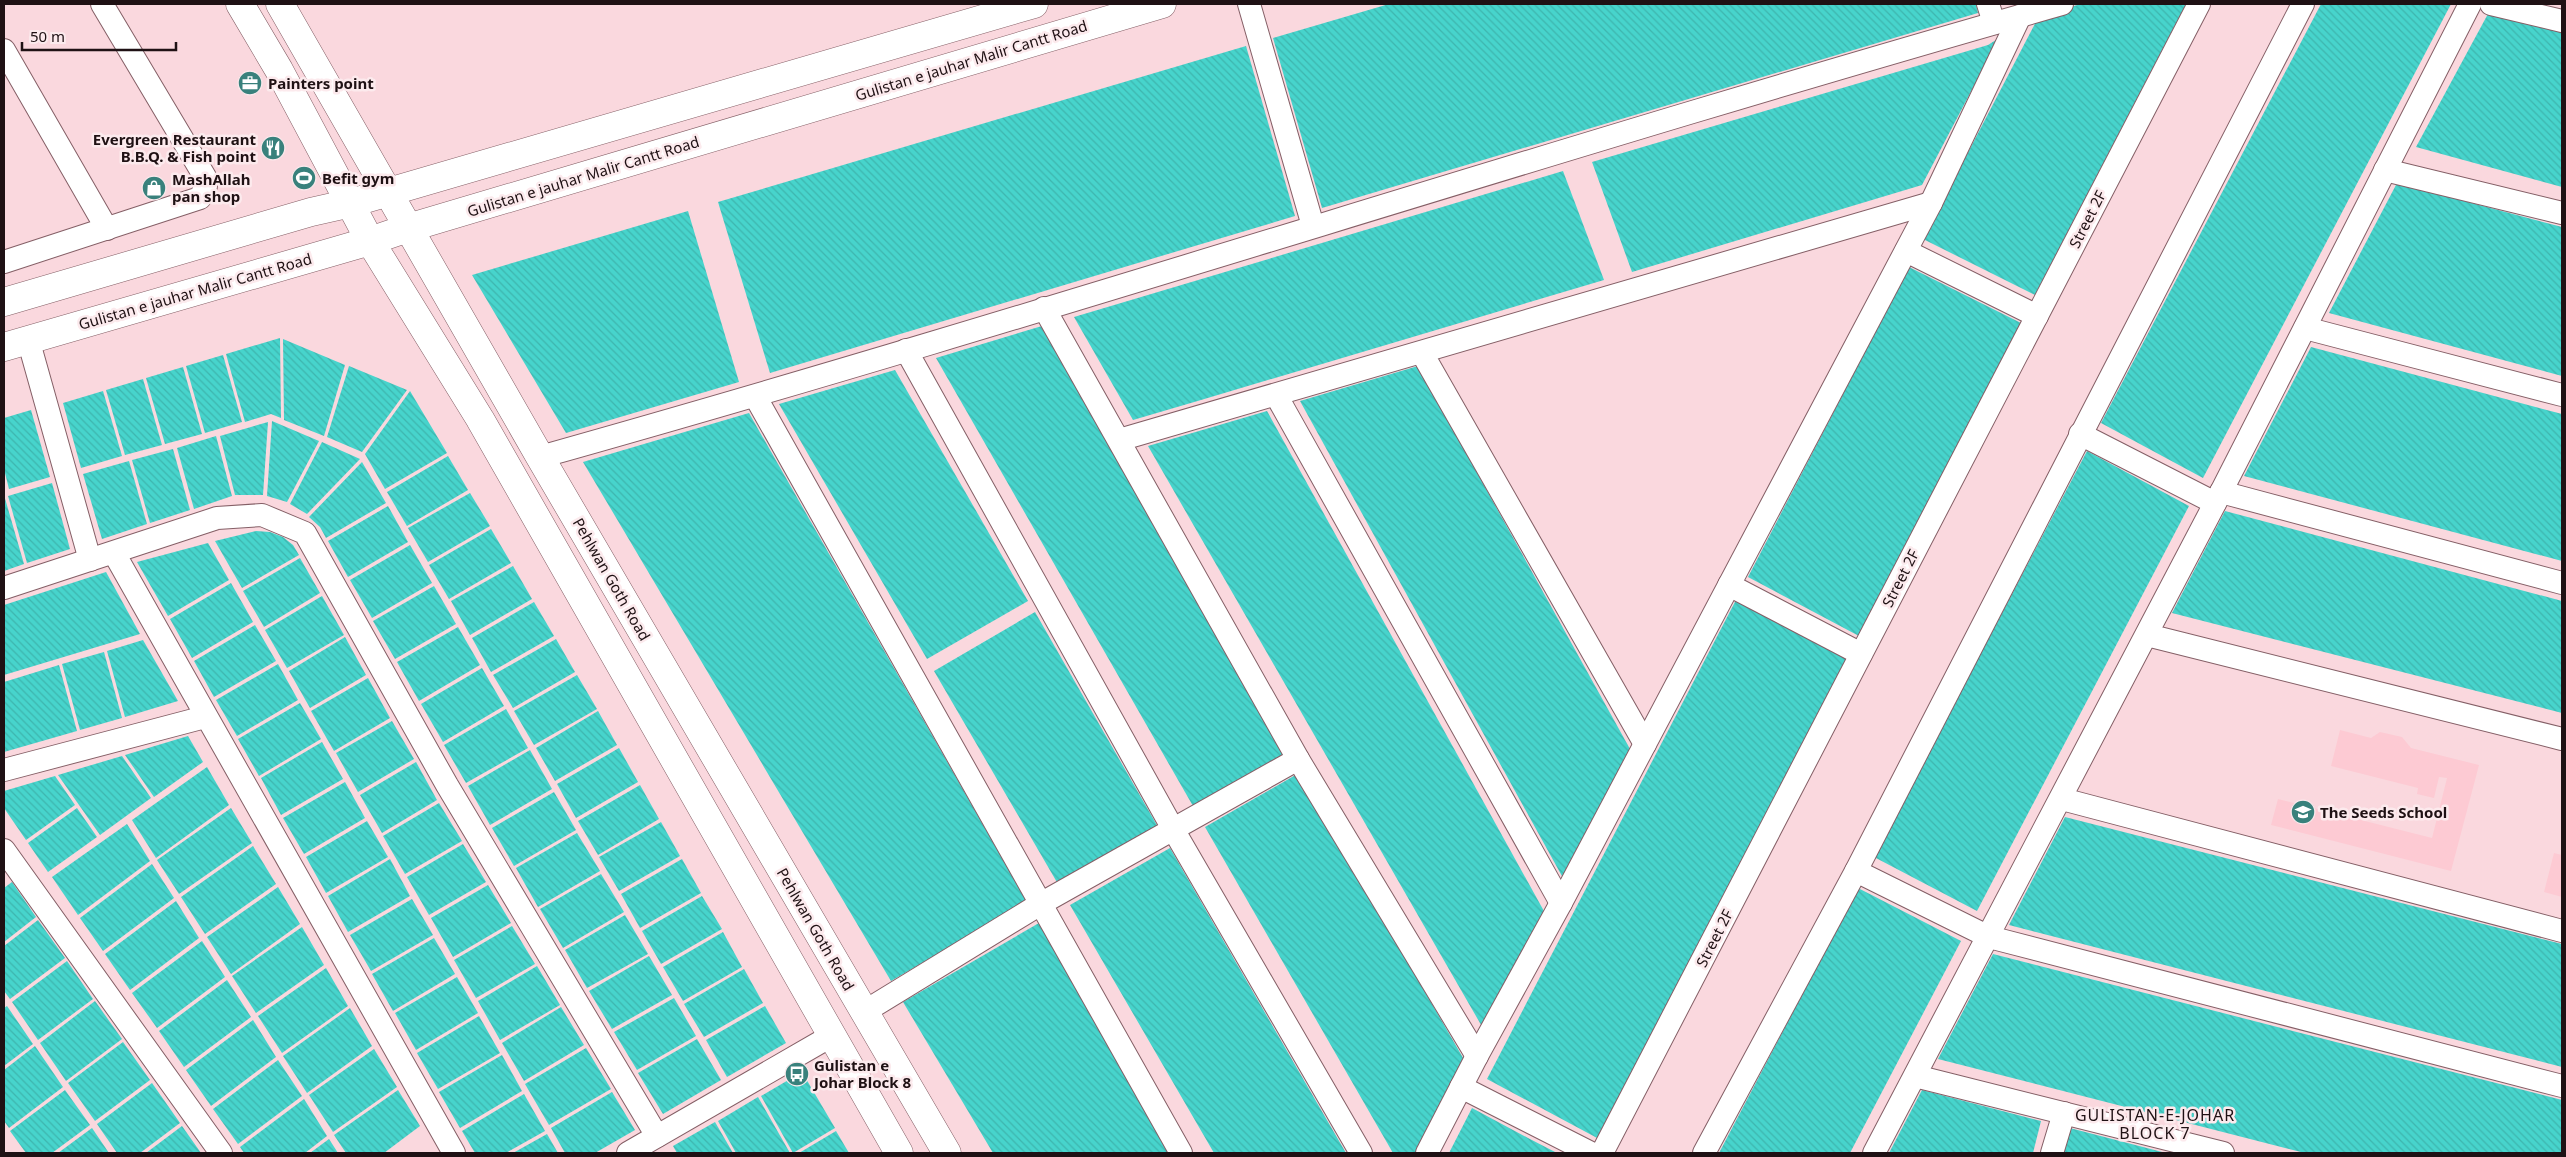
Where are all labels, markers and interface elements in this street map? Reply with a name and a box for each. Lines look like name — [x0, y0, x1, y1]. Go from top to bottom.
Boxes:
street label: Gulistan e jauhar Malir Cantt Road — [853, 15, 1089, 105]
scale bar — [22, 20, 176, 52]
text: 50 m — [30, 26, 65, 46]
office icon: Painters point — [237, 70, 263, 96]
place label: Painters point — [268, 73, 374, 93]
place label: Evergreen Restaurant B.B.Q. & Fish point — [93, 129, 256, 166]
street label: Gulistan e jauhar Malir Cantt Road — [465, 131, 701, 221]
restaurant icon: Evergreen Restaurant B.B.Q. & Fish point — [260, 135, 286, 161]
sports icon: Befit gym — [291, 165, 317, 191]
place label: Befit gym — [322, 168, 394, 188]
place label: MashAllah pan shop — [172, 169, 250, 206]
shop icon: MashAllah pan shop — [141, 175, 167, 201]
street label: Street 2F — [2064, 187, 2110, 251]
street label: Gulistan e jauhar Malir Cantt Road — [76, 248, 314, 334]
street label: Pehlwan Goth Road — [569, 514, 655, 644]
street label: Street 2F — [1877, 546, 1923, 610]
school or university icon: The Seeds School — [2290, 799, 2316, 825]
place label: The Seeds School — [2320, 802, 2447, 822]
street label: Pehlwan Goth Road — [773, 864, 859, 994]
street label: Street 2F — [1691, 906, 1737, 970]
place label: Gulistan e Johar Block 8 — [812, 1055, 911, 1092]
bus stop icon: Gulistan e Johar Block 8 — [784, 1061, 810, 1087]
district label: GULISTAN-E-JOHAR BLOCK 7 — [2075, 1104, 2235, 1144]

